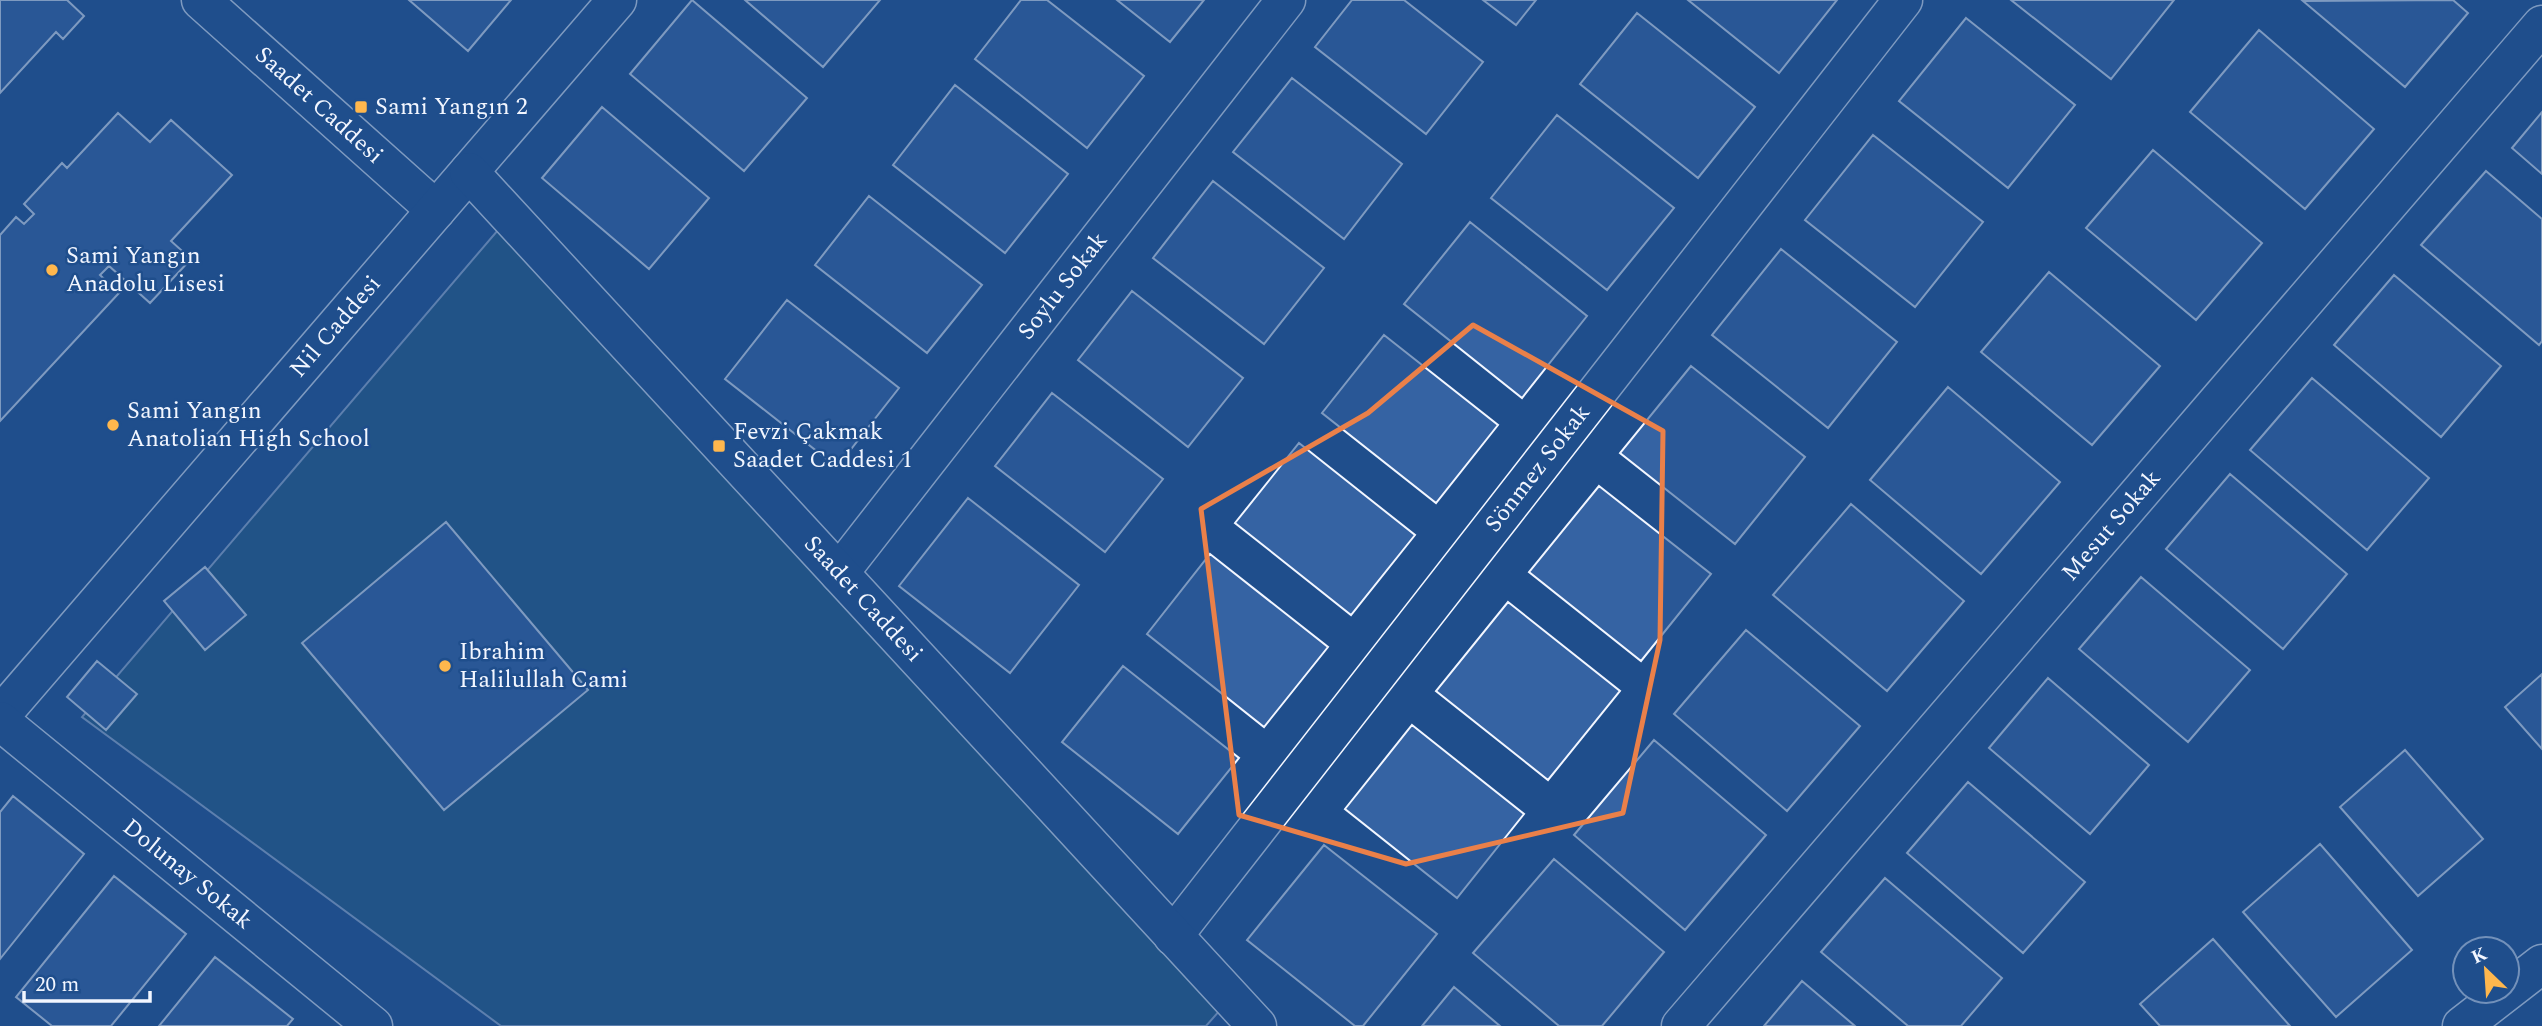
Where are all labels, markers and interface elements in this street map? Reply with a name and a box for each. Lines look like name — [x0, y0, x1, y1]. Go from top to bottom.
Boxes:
street label: Saadet Caddesi — [246, 38, 391, 173]
place label: Sami Yangın 2 — [375, 89, 528, 125]
marker: Sami Yangın 2 — [353, 99, 369, 115]
street label: Soylu Sokak — [1009, 224, 1117, 348]
place label: Sami Yangın Anadolu Lisesi — [66, 238, 225, 302]
marker: Sami Yangın Anadolu Lisesi — [44, 262, 60, 278]
street label: Nil Caddesi — [281, 267, 390, 386]
place label: Sami Yangın Anatolian High School — [127, 393, 370, 457]
street label: Sönmez Sokak — [1476, 396, 1599, 540]
place label: Fevzi Çakmak Saadet Caddesi 1 — [733, 414, 913, 478]
marker: Sami Yangın Anatolian High School — [105, 417, 121, 433]
marker: Fevzi Çakmak Saadet Caddesi 1 — [711, 438, 727, 454]
street label: Mesut Sokak — [2053, 462, 2170, 589]
street label: Saadet Caddesi — [795, 527, 931, 671]
place label: Ibrahim Halilullah Cami — [459, 634, 628, 698]
marker: Ibrahim Halilullah Cami — [437, 658, 453, 674]
street label: Dolunay Sokak — [114, 810, 260, 939]
north arrow — [2451, 935, 2521, 1005]
text: K — [2467, 940, 2493, 972]
scale bar — [24, 960, 150, 1004]
text: 20 m — [35, 969, 79, 1001]

